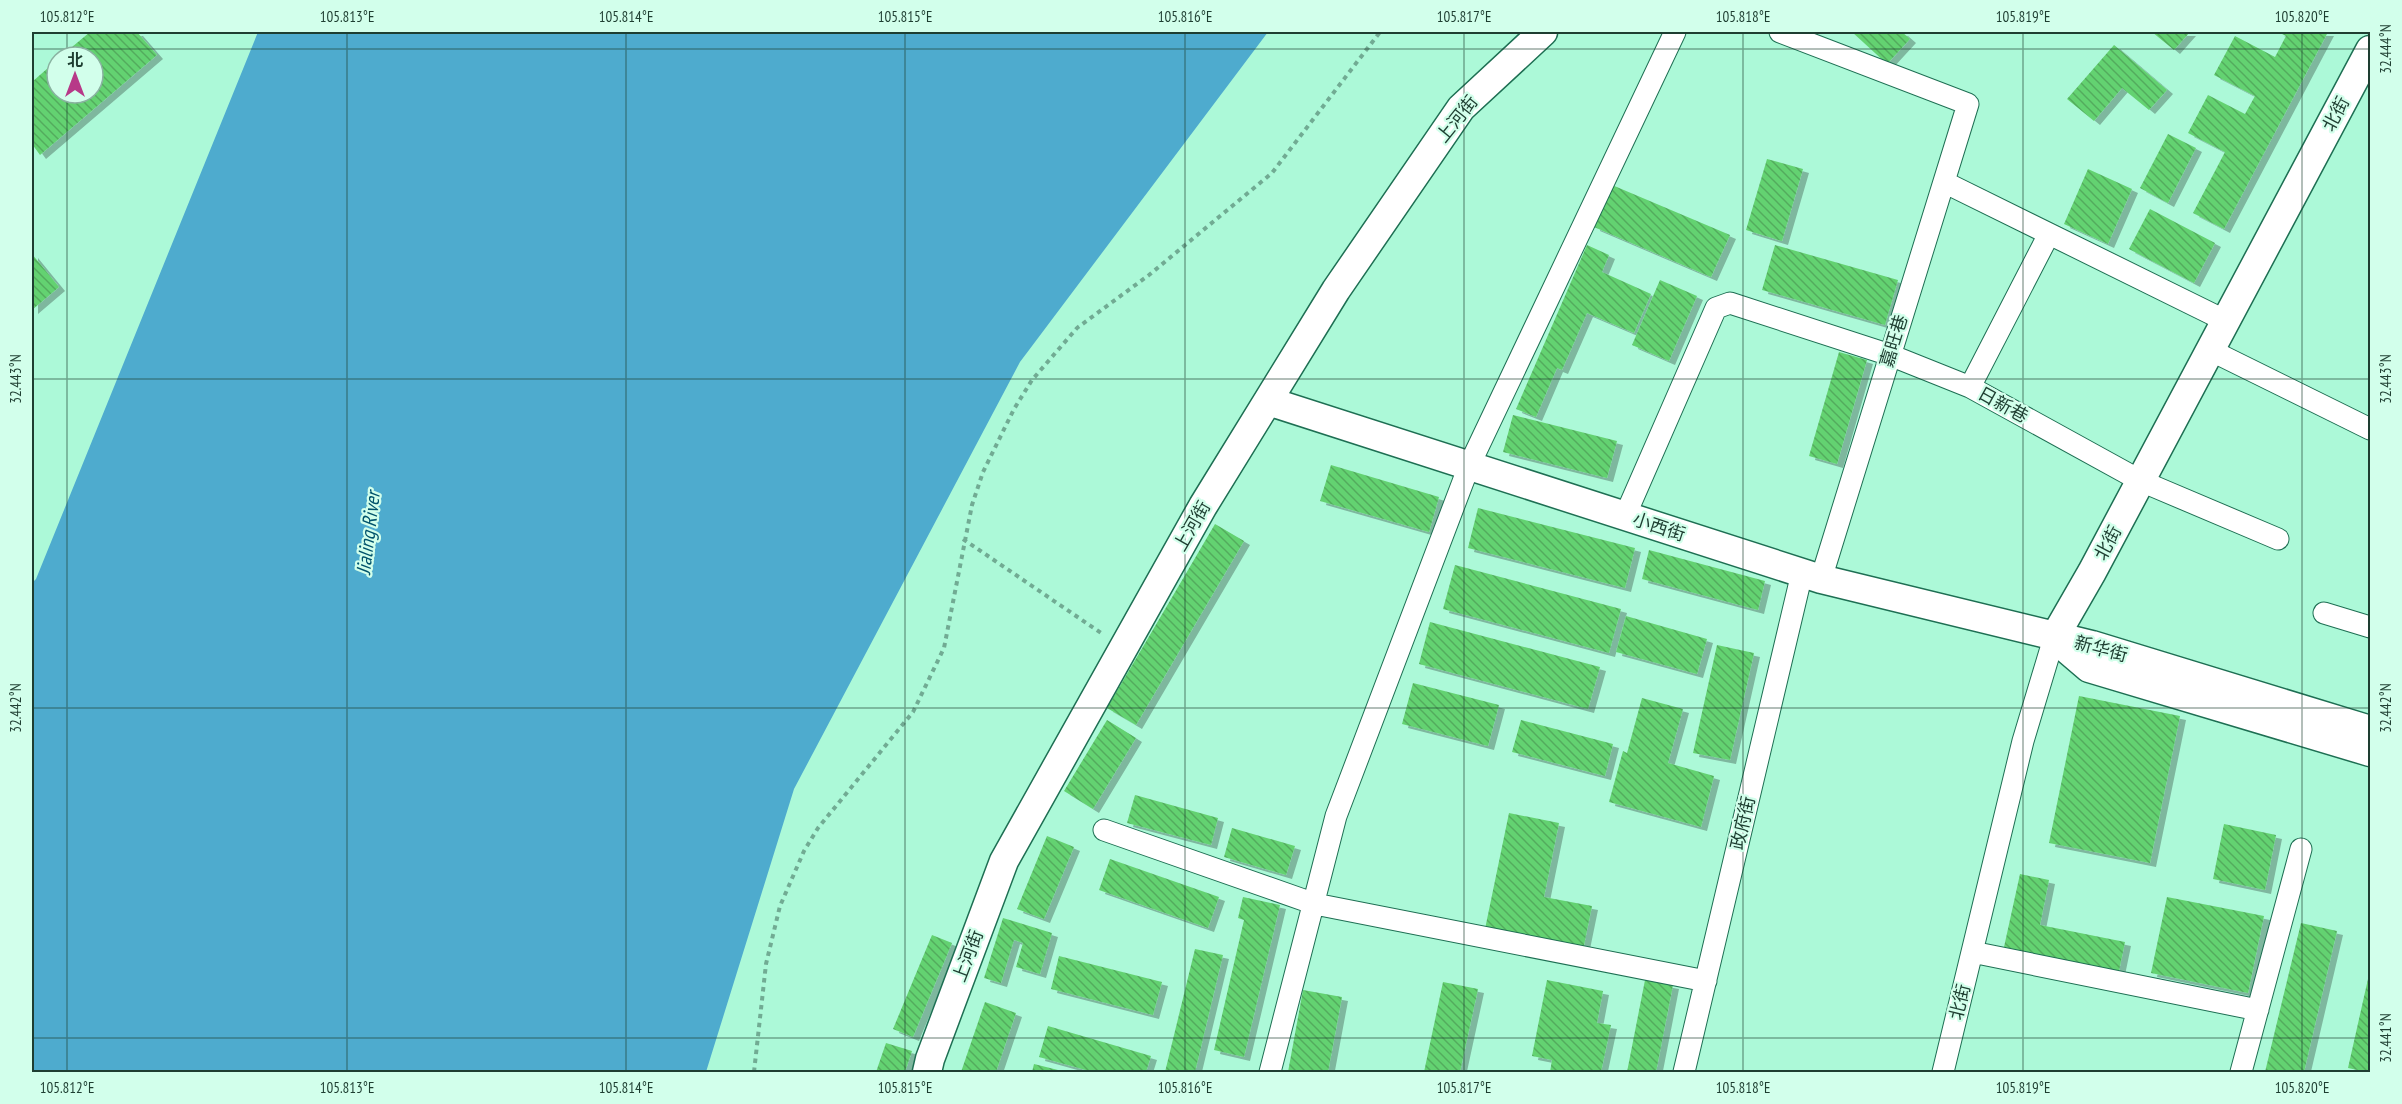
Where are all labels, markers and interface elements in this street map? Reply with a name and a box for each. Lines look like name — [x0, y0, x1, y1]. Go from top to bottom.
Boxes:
text: 105.812°E — [40, 7, 94, 26]
text: 105.813°E — [320, 7, 374, 26]
text: 105.814°E — [599, 7, 653, 26]
text: 105.815°E — [878, 7, 932, 26]
text: 105.816°E — [1158, 7, 1212, 26]
text: 105.817°E — [1437, 7, 1491, 26]
text: 105.818°E — [1716, 7, 1770, 26]
text: 105.819°E — [1996, 7, 2050, 26]
text: 105.820°E — [2275, 7, 2329, 26]
text: 32.444°N — [2376, 24, 2395, 74]
north arrow — [45, 45, 105, 105]
text: 北 — [67, 50, 83, 70]
street label: 上河街 — [1431, 90, 1483, 147]
street label: 北街 — [2317, 92, 2354, 135]
street label: 嘉旺巷 — [1875, 312, 1912, 370]
text: 32.443°N — [6, 354, 25, 404]
text: 32.443°N — [2376, 354, 2395, 404]
street label: 日新巷 — [1974, 381, 2032, 428]
water label: Jialing River — [350, 488, 386, 577]
street label: 上河街 — [1168, 497, 1215, 555]
street label: 小西街 — [1630, 507, 1688, 546]
street label: 北街 — [2089, 521, 2126, 564]
street label: 新华街 — [2072, 630, 2130, 667]
text: 32.442°N — [6, 683, 25, 733]
text: 32.442°N — [2376, 683, 2395, 733]
street label: 政府街 — [1725, 794, 1760, 852]
street label: 上河街 — [947, 926, 988, 985]
street label: 北街 — [1944, 982, 1975, 1022]
text: 32.441°N — [2376, 1013, 2395, 1063]
text: 105.812°E — [40, 1078, 94, 1097]
text: 105.813°E — [320, 1078, 374, 1097]
text: 105.814°E — [599, 1078, 653, 1097]
text: 105.815°E — [878, 1078, 932, 1097]
text: 105.816°E — [1158, 1078, 1212, 1097]
text: 105.817°E — [1437, 1078, 1491, 1097]
text: 105.818°E — [1716, 1078, 1770, 1097]
text: 105.819°E — [1996, 1078, 2050, 1097]
text: 105.820°E — [2275, 1078, 2329, 1097]

